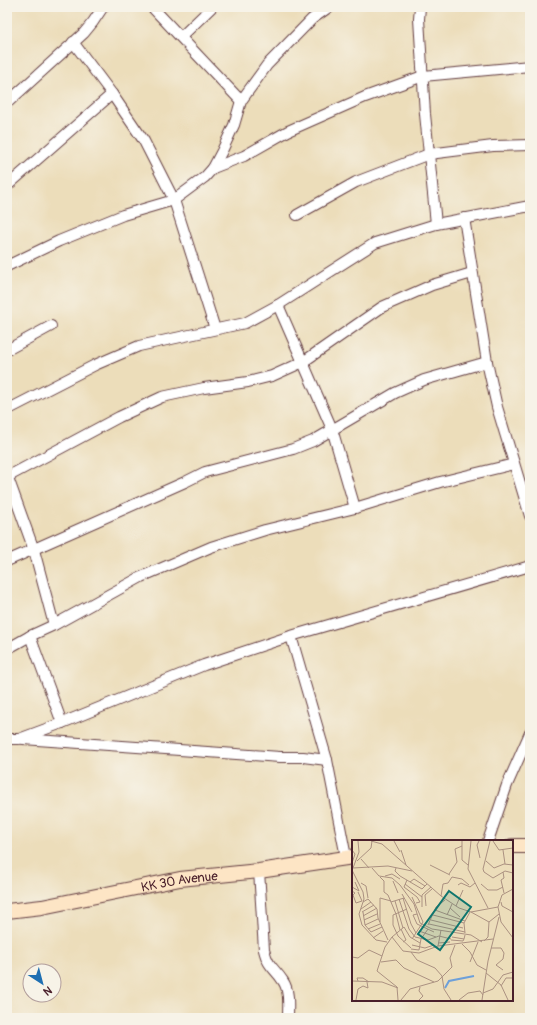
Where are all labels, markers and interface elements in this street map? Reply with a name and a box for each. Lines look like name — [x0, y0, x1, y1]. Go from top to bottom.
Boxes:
inset map — [352, 840, 513, 1001]
street label: KK 30 Avenue — [140, 868, 219, 896]
north arrow — [22, 963, 62, 1003]
text: N — [40, 983, 54, 998]

